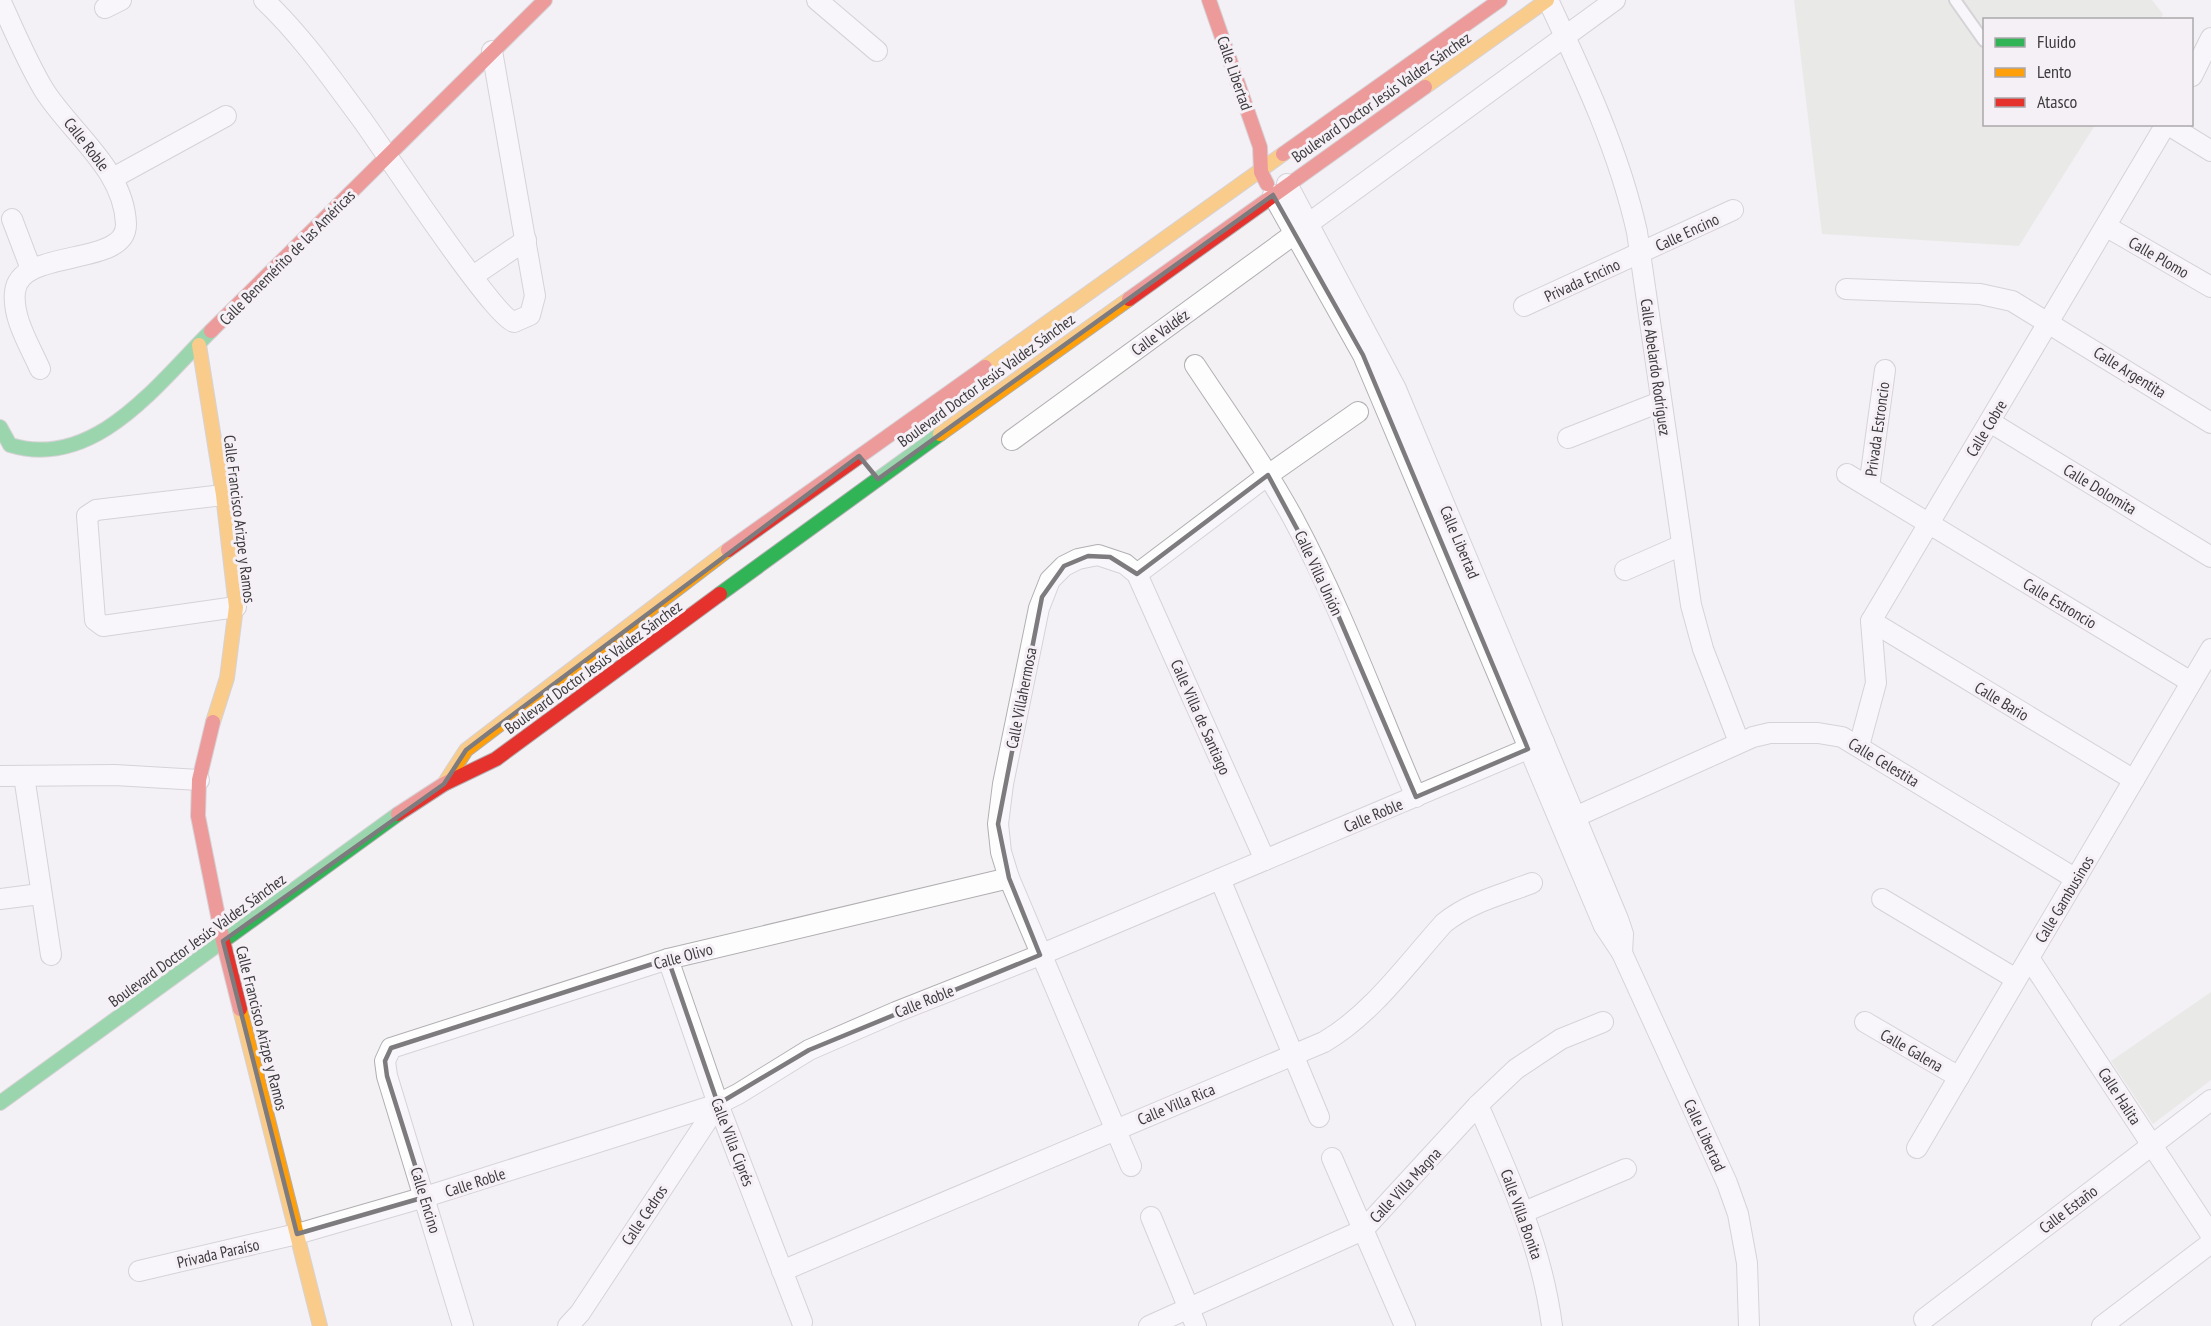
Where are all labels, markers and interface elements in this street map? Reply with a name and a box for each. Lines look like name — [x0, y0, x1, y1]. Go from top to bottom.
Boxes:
legend — [1983, 18, 2193, 126]
street label: Boulevard Doctor Jesús Valdez Sánchez — [1287, 27, 1475, 167]
text: Fluido — [2037, 30, 2076, 53]
street label: Calle Libertad — [1213, 33, 1257, 113]
text: Lento — [2037, 60, 2072, 83]
text: Atasco — [2037, 90, 2078, 113]
street label: Calle Roble — [60, 113, 114, 175]
street label: Calle Benemérito de las Américas — [215, 185, 359, 329]
street label: Calle Encino — [1652, 209, 1722, 255]
street label: Calle Plomo — [2125, 232, 2193, 282]
street label: Privada Encino — [1541, 254, 1623, 306]
street label: Calle Abelardo Rodríguez — [1636, 297, 1676, 437]
street label: Calle Valdéz — [1127, 304, 1193, 360]
street label: Boulevard Doctor Jesús Valdez Sánchez — [893, 309, 1079, 451]
street label: Calle Argentita — [2090, 342, 2170, 402]
street label: Privada Estroncio — [1860, 380, 1894, 477]
street label: Calle Cobre — [1961, 396, 2011, 460]
street label: Calle Francisco Arizpe y Ramos — [220, 434, 260, 604]
street label: Calle Dolomita — [2060, 459, 2140, 519]
street label: Calle Libertad — [1436, 503, 1484, 581]
street label: Calle Villa Unión — [1291, 527, 1347, 619]
street label: Calle Estroncio — [2020, 573, 2100, 633]
street label: Boulevard Doctor Jesús Valdez Sánchez — [500, 596, 686, 738]
street label: Calle Villahermosa — [1001, 646, 1041, 750]
street label: Calle Villa de Santiago — [1167, 656, 1235, 778]
street label: Calle Bario — [1971, 677, 2033, 725]
street label: Calle Celestita — [1845, 733, 1923, 791]
street label: Calle Roble — [1340, 794, 1406, 836]
street label: Calle Gambusinos — [2030, 852, 2098, 946]
street label: Boulevard Doctor Jesús Valdez Sánchez — [104, 869, 290, 1011]
street label: Calle Olivo — [651, 939, 715, 973]
street label: Calle Francisco Arizpe y Ramos — [232, 944, 292, 1112]
street label: Calle Roble — [891, 980, 957, 1022]
street label: Calle Galena — [1877, 1024, 1947, 1076]
street label: Calle Halita — [2094, 1064, 2146, 1128]
street label: Calle Villa Rica — [1134, 1079, 1218, 1129]
street label: Calle Villa Ciprés — [707, 1095, 759, 1189]
street label: Calle Libertad — [1680, 1096, 1730, 1174]
street label: Calle Villa Magna — [1365, 1143, 1445, 1227]
street label: Calle Roble — [442, 1163, 508, 1201]
street label: Calle Encino — [407, 1165, 446, 1236]
street label: Calle Villa Bonita — [1496, 1166, 1548, 1262]
street label: Calle Cedros — [617, 1181, 671, 1249]
street label: Calle Estaño — [2035, 1181, 2101, 1237]
street label: Privada Paraíso — [175, 1234, 261, 1272]

